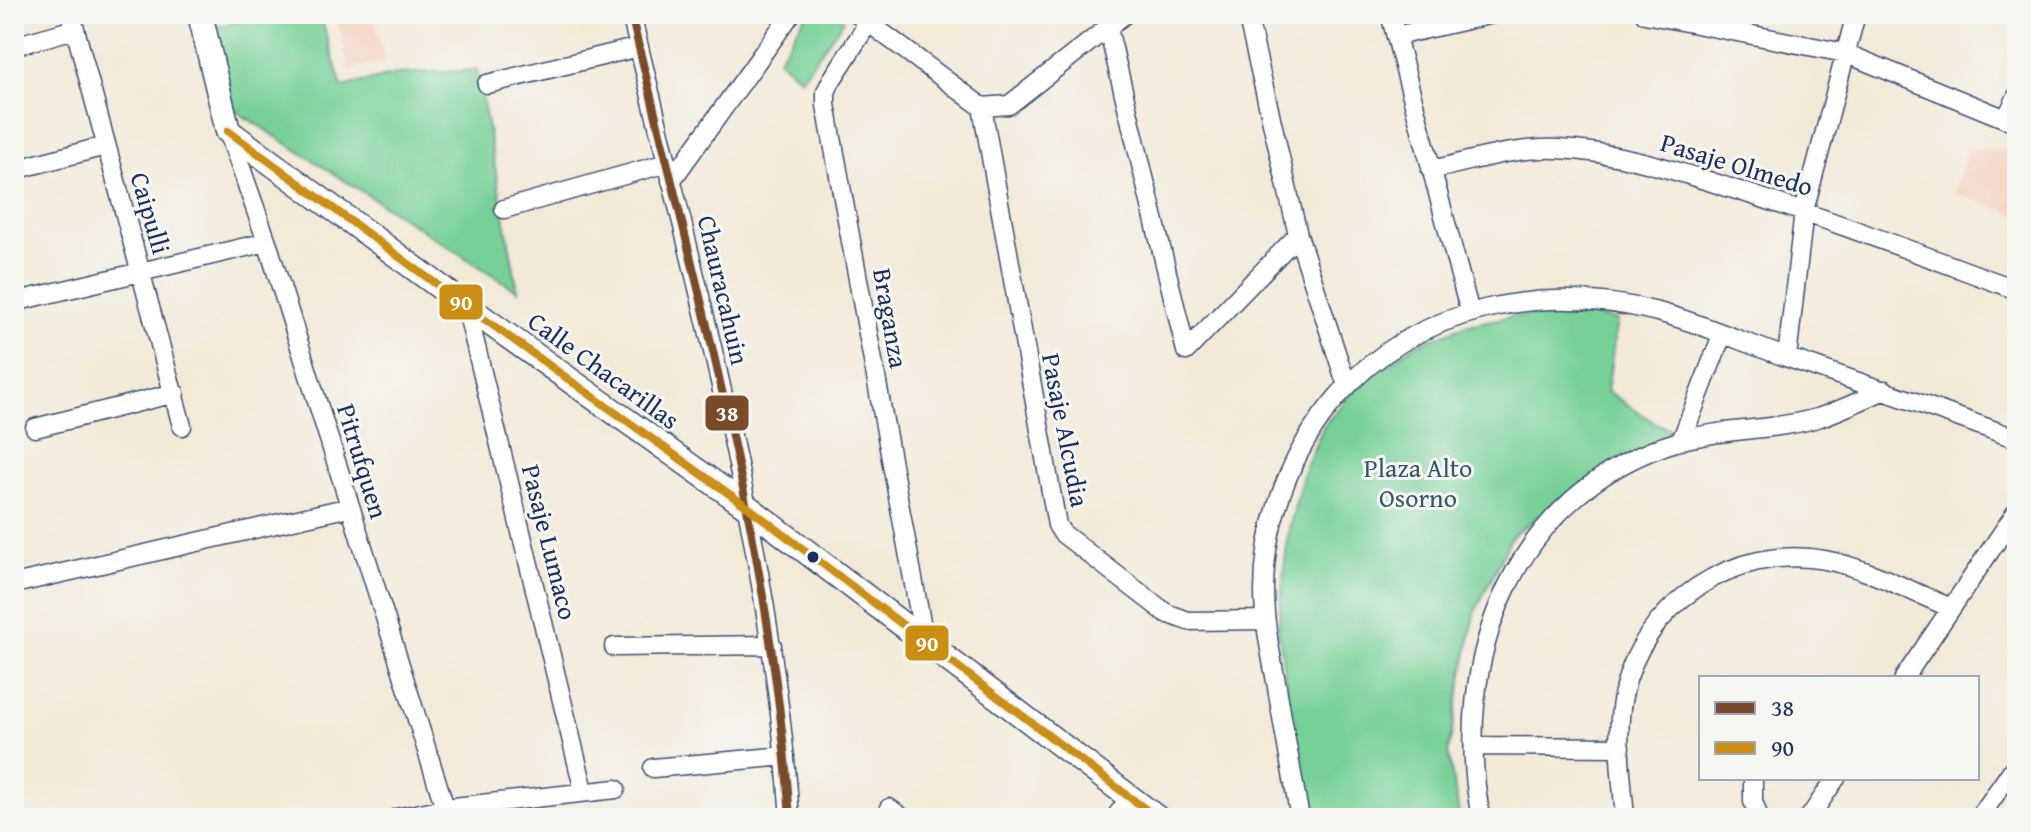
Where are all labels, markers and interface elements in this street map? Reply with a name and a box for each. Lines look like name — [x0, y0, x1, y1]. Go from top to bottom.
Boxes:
street label: Pasaje Olmedo — [1656, 122, 1818, 206]
street label: Caipulli — [121, 167, 181, 259]
street label: Chauracahuin — [688, 211, 760, 369]
street label: Braganza — [863, 265, 919, 372]
line badge: 90 — [438, 283, 484, 321]
text: 90 — [450, 286, 472, 318]
street label: Calle Chacarillas — [520, 302, 688, 438]
street label: Pasaje Alcudia — [1032, 350, 1100, 511]
line badge: 38 — [704, 394, 750, 432]
text: 38 — [716, 397, 738, 429]
street label: Pitrufquen — [327, 399, 399, 524]
park label: Plaza Alto Osorno — [1364, 448, 1472, 517]
street label: Pasaje Lumaco — [512, 460, 588, 624]
unlabelled marker — [805, 549, 821, 565]
line badge: 90 — [904, 624, 950, 662]
text: 90 — [916, 627, 938, 659]
legend — [1699, 676, 1979, 780]
text: 38 — [1771, 690, 1794, 725]
text: 90 — [1771, 730, 1794, 765]

